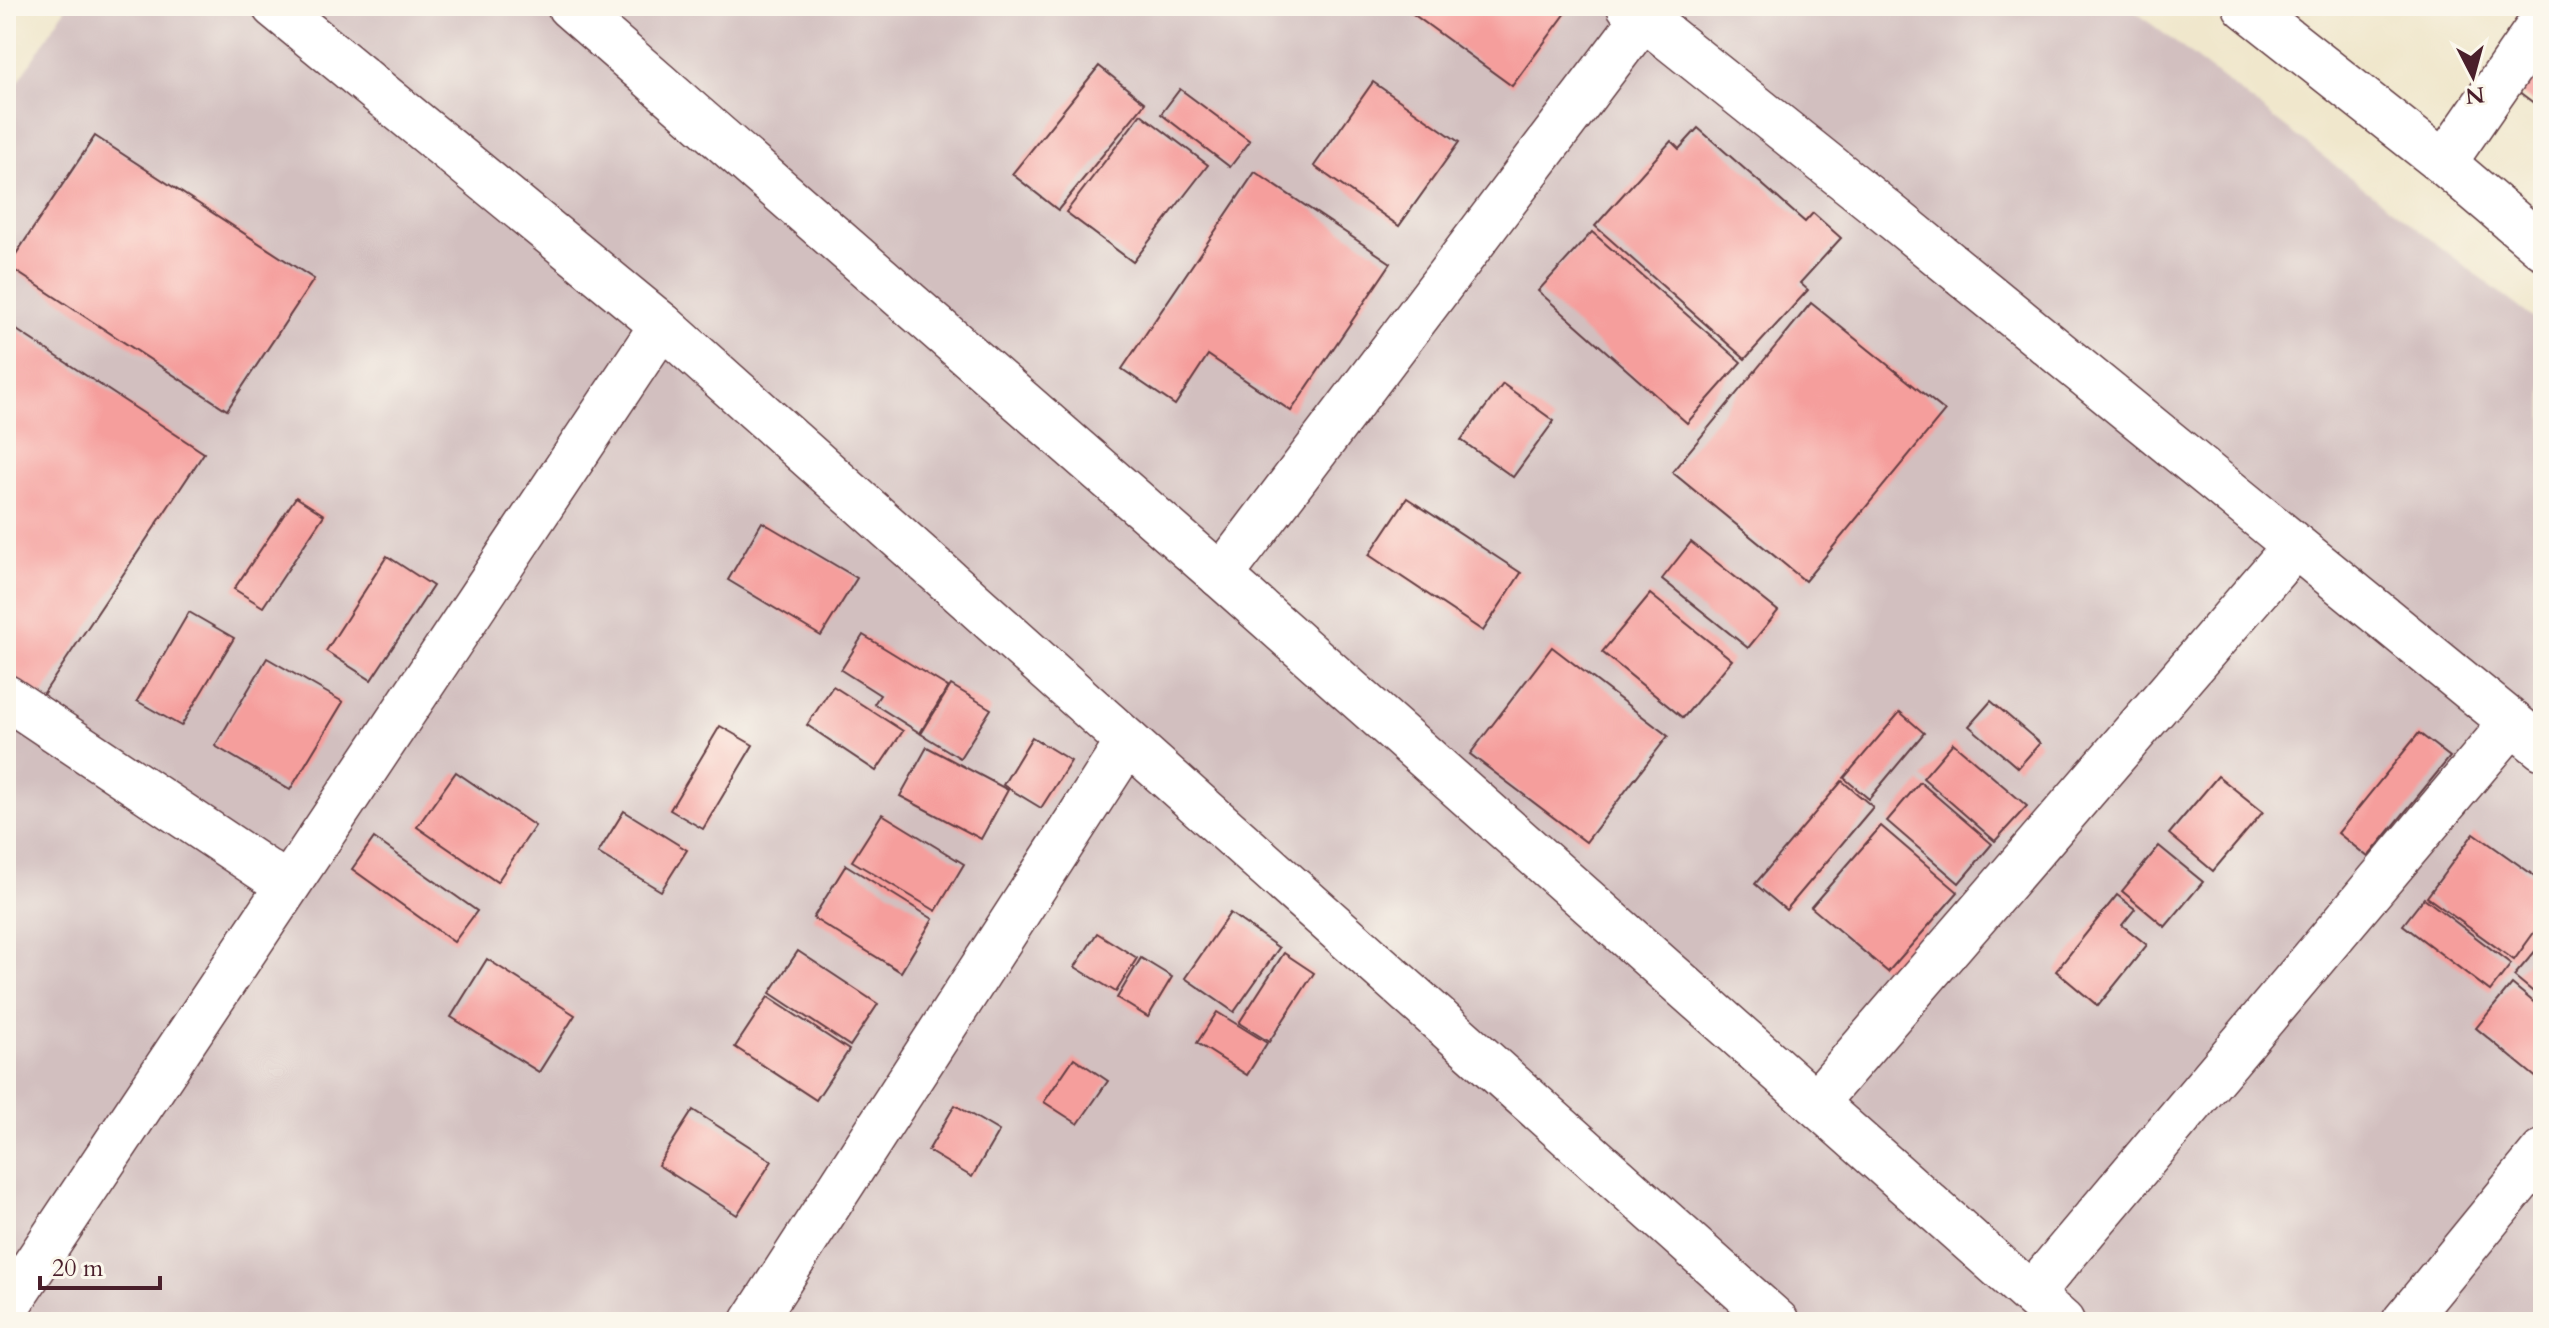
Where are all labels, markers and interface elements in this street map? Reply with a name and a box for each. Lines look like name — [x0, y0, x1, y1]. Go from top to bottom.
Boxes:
north arrow — [2433, 36, 2513, 116]
text: N — [2464, 79, 2486, 111]
scale bar — [40, 1240, 160, 1290]
text: 20 m — [52, 1252, 104, 1285]

